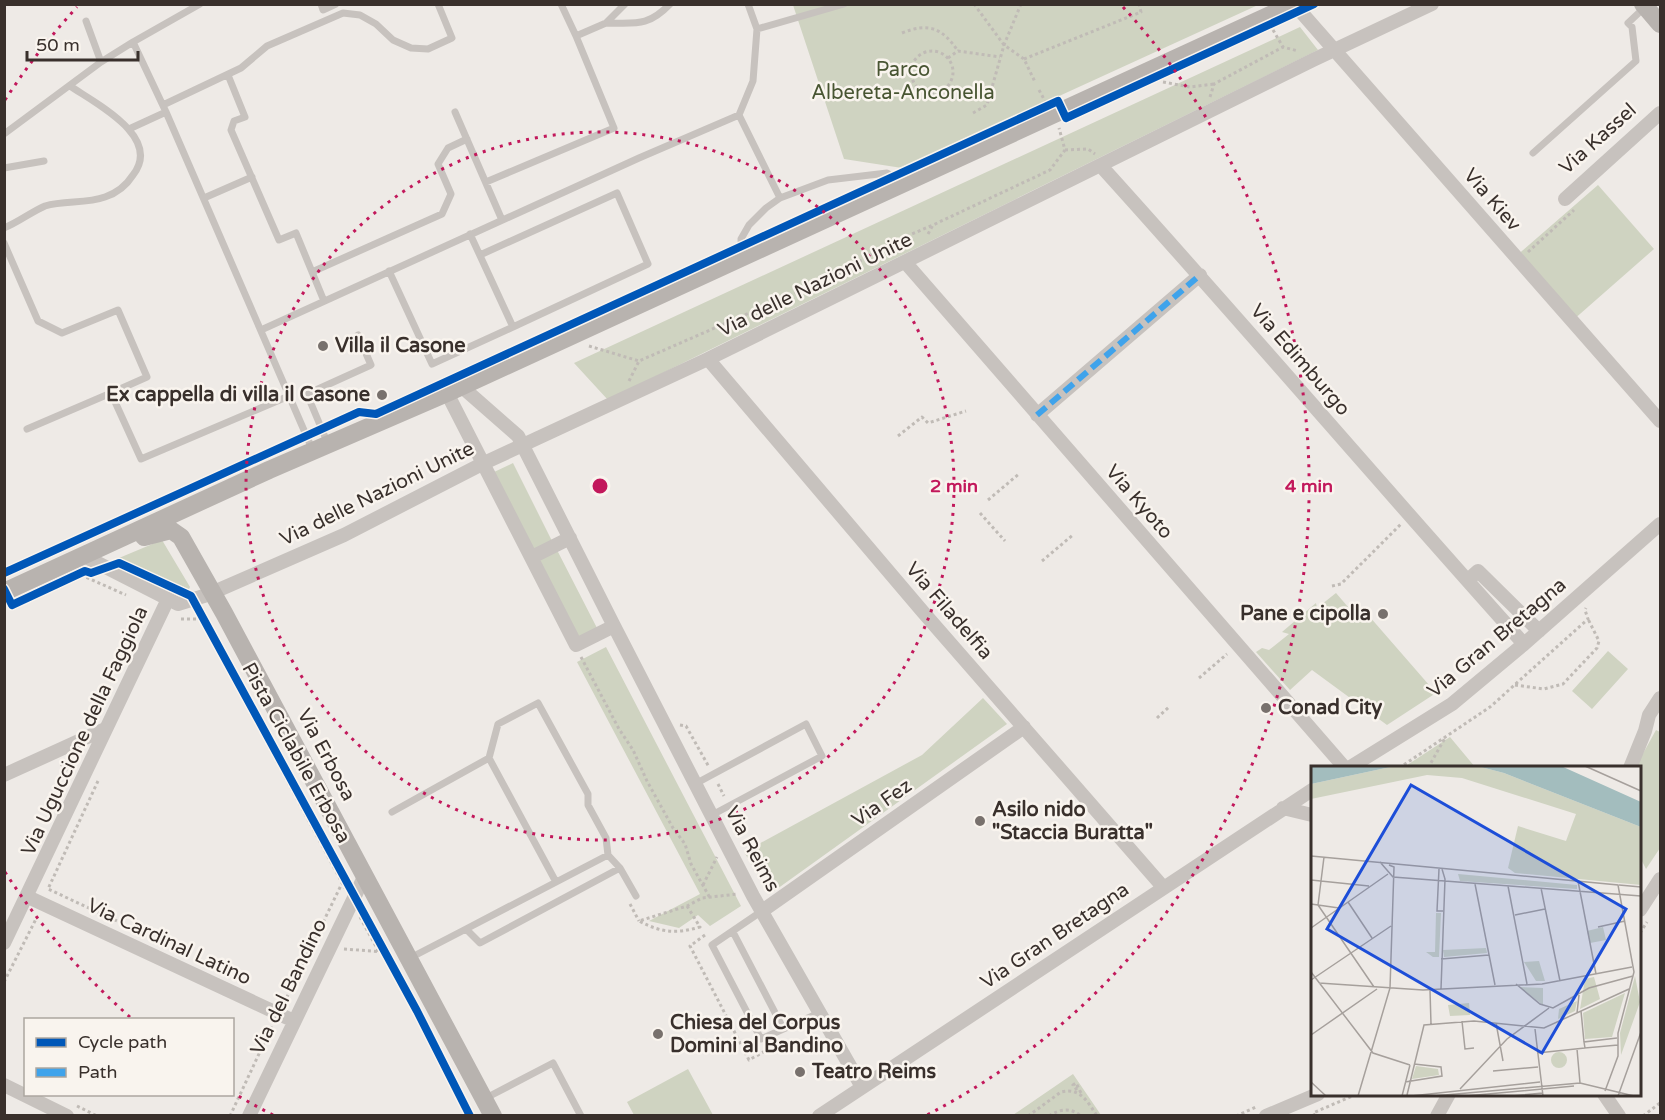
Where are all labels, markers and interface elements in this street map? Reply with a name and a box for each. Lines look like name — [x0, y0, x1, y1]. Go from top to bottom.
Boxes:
scale bar — [27, 24, 138, 62]
text: 50 m — [36, 34, 80, 56]
park label: Parco Albereta-Anconella — [811, 58, 995, 105]
street label: Via Kassel — [1555, 98, 1641, 180]
street label: Via Kiev — [1458, 164, 1526, 237]
street label: Via delle Nazioni Unite — [714, 228, 916, 342]
street label: Via Edimburgo — [1245, 299, 1355, 421]
place label: Villa il Casone — [335, 334, 466, 358]
marker: Villa il Casone — [316, 339, 330, 353]
place label: Ex cappella di villa il Casone — [106, 383, 370, 407]
marker: Ex cappella di villa il Casone — [375, 388, 389, 402]
street label: Via delle Nazioni Unite — [276, 437, 478, 551]
street label: Via Kyoto — [1100, 460, 1178, 544]
text: 2 min — [930, 475, 978, 497]
text: 4 min — [1285, 475, 1333, 497]
centre of rings — [590, 476, 610, 496]
street label: Via Filadelfia — [900, 557, 998, 665]
street label: Via Gran Bretagna — [1423, 573, 1571, 703]
street label: Via Uguccione della Faggiola — [17, 602, 153, 860]
place label: Pane e cipolla — [1240, 602, 1371, 626]
marker: Pane e cipolla — [1376, 607, 1390, 621]
street label: Pista Ciclabile Erbosa — [236, 659, 356, 847]
place label: Conad City — [1278, 696, 1382, 720]
marker: Conad City — [1259, 701, 1273, 715]
street label: Via Erbosa — [292, 705, 360, 805]
inset map — [1311, 766, 1641, 1096]
street label: Via Fez — [847, 774, 917, 832]
place label: Asilo nido "Staccia Buratta" — [992, 798, 1153, 845]
street label: Via Reims — [719, 802, 785, 896]
marker: Asilo nido "Staccia Buratta" — [973, 814, 987, 828]
street label: Via Gran Bretagna — [976, 877, 1134, 995]
street label: Via Cardinal Latino — [83, 893, 255, 991]
street label: Via del Bandino — [246, 915, 332, 1059]
place label: Chiesa del Corpus Domini al Bandino — [670, 1011, 843, 1058]
legend — [24, 1018, 234, 1096]
marker: Chiesa del Corpus Domini al Bandino — [651, 1027, 665, 1041]
text: Cycle path — [78, 1031, 167, 1053]
place label: Teatro Reims — [811, 1060, 936, 1084]
text: Path — [78, 1061, 117, 1083]
marker: Teatro Reims — [793, 1065, 807, 1079]

